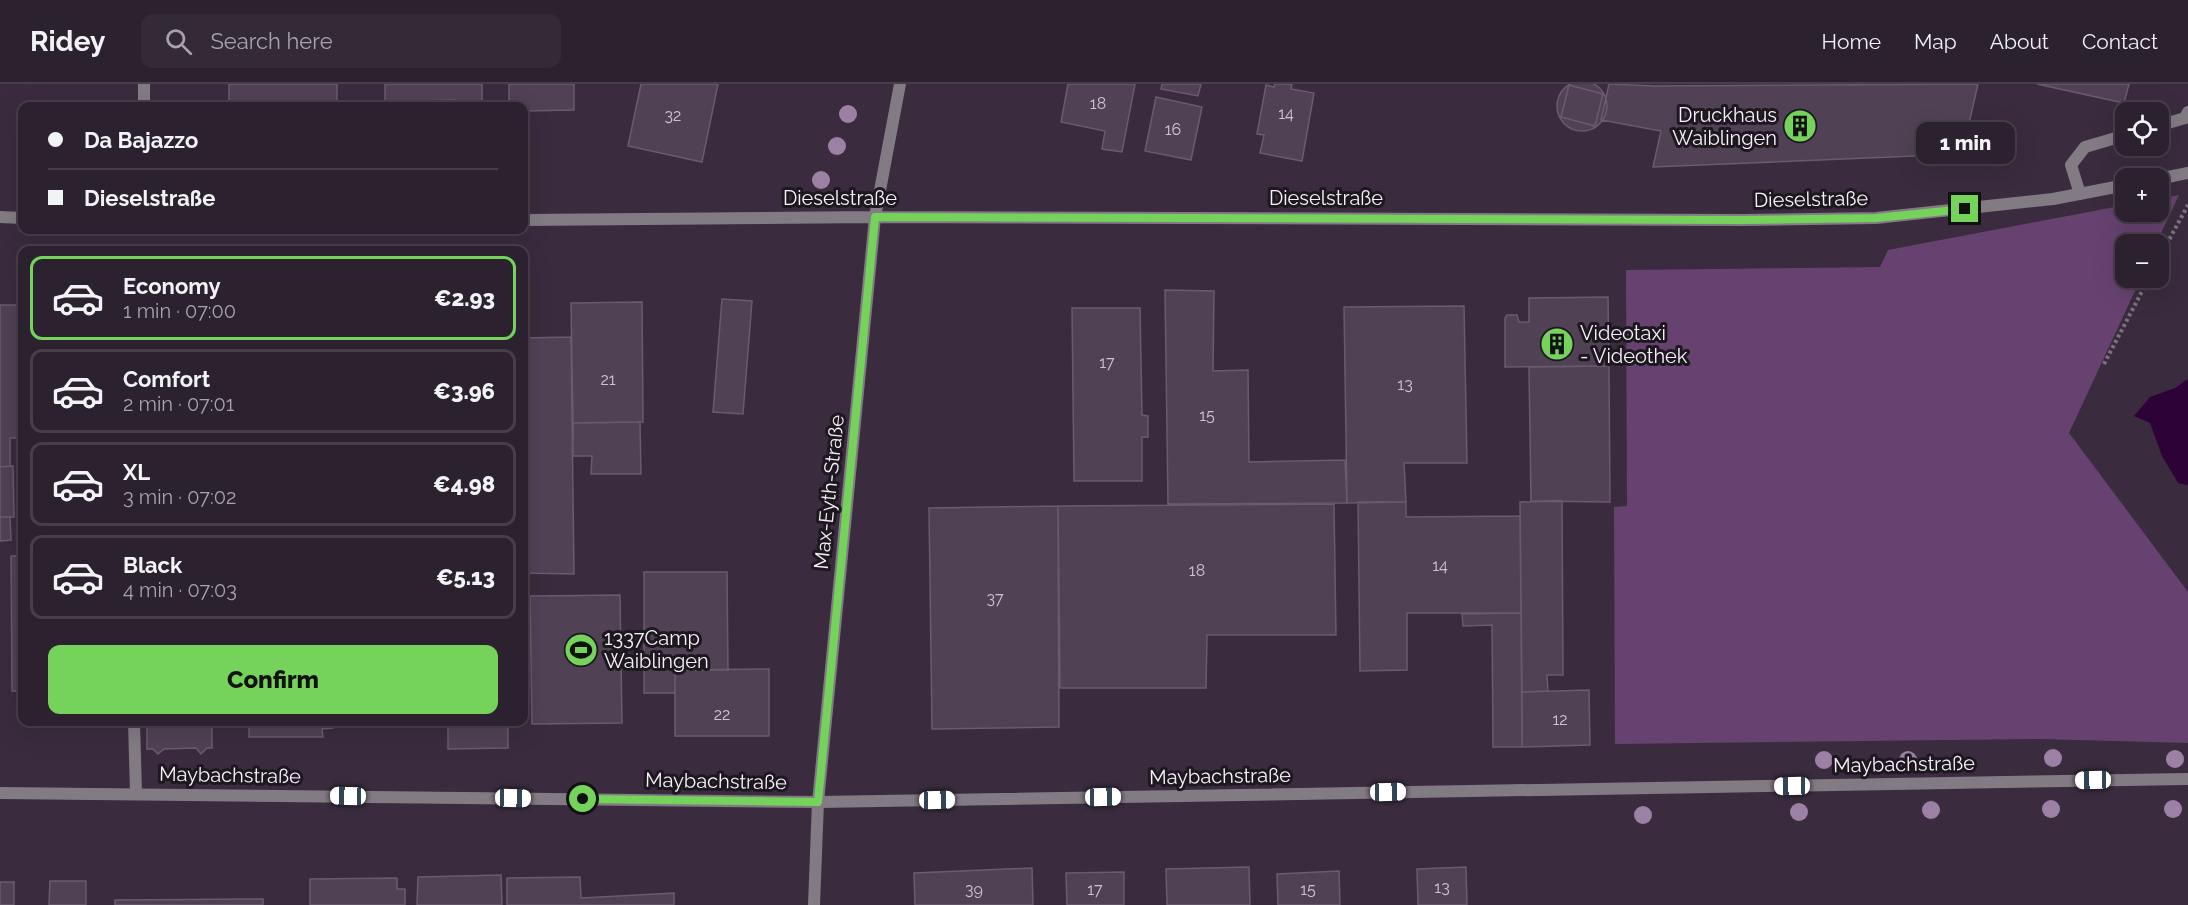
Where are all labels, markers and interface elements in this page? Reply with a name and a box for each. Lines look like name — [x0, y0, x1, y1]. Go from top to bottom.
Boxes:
search box — [141, 14, 561, 68]
text: Ridey — [30, 25, 105, 58]
icon: search — [162, 25, 195, 58]
text: Search here — [210, 28, 333, 54]
text: Home — [1822, 29, 1881, 54]
text: Map — [1914, 29, 1957, 54]
text: About — [1990, 29, 2049, 54]
text: Contact — [2082, 29, 2158, 54]
house number: 18 — [1090, 94, 1106, 113]
map controls — [2115, 102, 2169, 288]
button: locate — [2115, 102, 2169, 156]
place label: Druckhaus Waiblingen — [1672, 103, 1777, 150]
house number: 14 — [1278, 104, 1294, 123]
house number: 32 — [665, 106, 681, 125]
building icon: Druckhaus Waiblingen — [1782, 108, 1818, 144]
house number: 16 — [1165, 120, 1181, 139]
callout: 1 min — [1916, 122, 2014, 164]
text: Da Bajazzo — [84, 127, 198, 153]
text: 1 min — [1940, 131, 1991, 155]
button: + — [2115, 168, 2169, 222]
text: Dieselstraße — [84, 185, 215, 211]
street label: Dieselstraße — [783, 186, 897, 210]
street label: Dieselstraße — [1269, 186, 1383, 210]
street label: Dieselstraße — [1754, 186, 1869, 212]
route end — [1951, 195, 1978, 222]
button: − — [2115, 234, 2169, 288]
icon: car — [51, 271, 105, 325]
text: Economy — [123, 273, 221, 299]
text: €2.93 — [434, 285, 495, 311]
text: 1 min · 07:00 — [123, 299, 236, 323]
place label: Videotaxi - Videothek — [1580, 321, 1688, 368]
building icon: Videotaxi - Videothek — [1539, 326, 1575, 362]
house number: 17 — [1099, 353, 1115, 372]
icon: car — [51, 364, 105, 418]
text: Comfort — [123, 366, 210, 392]
house number: 21 — [600, 370, 616, 389]
house number: 13 — [1397, 375, 1413, 394]
text: €3.96 — [433, 378, 495, 404]
text: 2 min · 07:01 — [123, 392, 234, 416]
house number: 15 — [1199, 406, 1215, 425]
street label: Max-Eyth-Straße — [809, 413, 849, 570]
icon: car — [51, 457, 105, 511]
text: XL — [123, 459, 150, 485]
text: €4.98 — [433, 471, 495, 497]
text: 3 min · 07:02 — [123, 485, 236, 509]
icon: car — [51, 550, 105, 604]
text: Black — [123, 552, 182, 578]
house number: 14 — [1432, 556, 1448, 575]
house number: 18 — [1189, 561, 1205, 580]
text: €5.13 — [436, 564, 495, 590]
text: 4 min · 07:03 — [123, 578, 237, 602]
house number: 37 — [986, 589, 1004, 608]
place label: 1337Camp Waiblingen — [604, 626, 709, 673]
sports icon: 1337Camp Waiblingen — [563, 632, 599, 668]
button: Confirm — [48, 645, 498, 714]
house number: 22 — [714, 705, 730, 724]
house number: 12 — [1552, 710, 1568, 729]
street label: Maybachstraße — [1833, 751, 1975, 777]
street label: Maybachstraße — [159, 762, 301, 788]
street label: Maybachstraße — [1149, 763, 1291, 789]
street label: Maybachstraße — [645, 768, 787, 794]
car — [2075, 771, 2111, 789]
car — [1774, 777, 1810, 795]
car — [1370, 783, 1406, 801]
route start — [569, 785, 596, 812]
car — [330, 787, 366, 805]
car — [1085, 788, 1121, 806]
car — [495, 789, 531, 807]
car — [919, 791, 955, 809]
house number: 13 — [1434, 878, 1450, 897]
house number: 39 — [965, 880, 983, 899]
house number: 17 — [1087, 880, 1103, 899]
house number: 15 — [1300, 880, 1316, 899]

